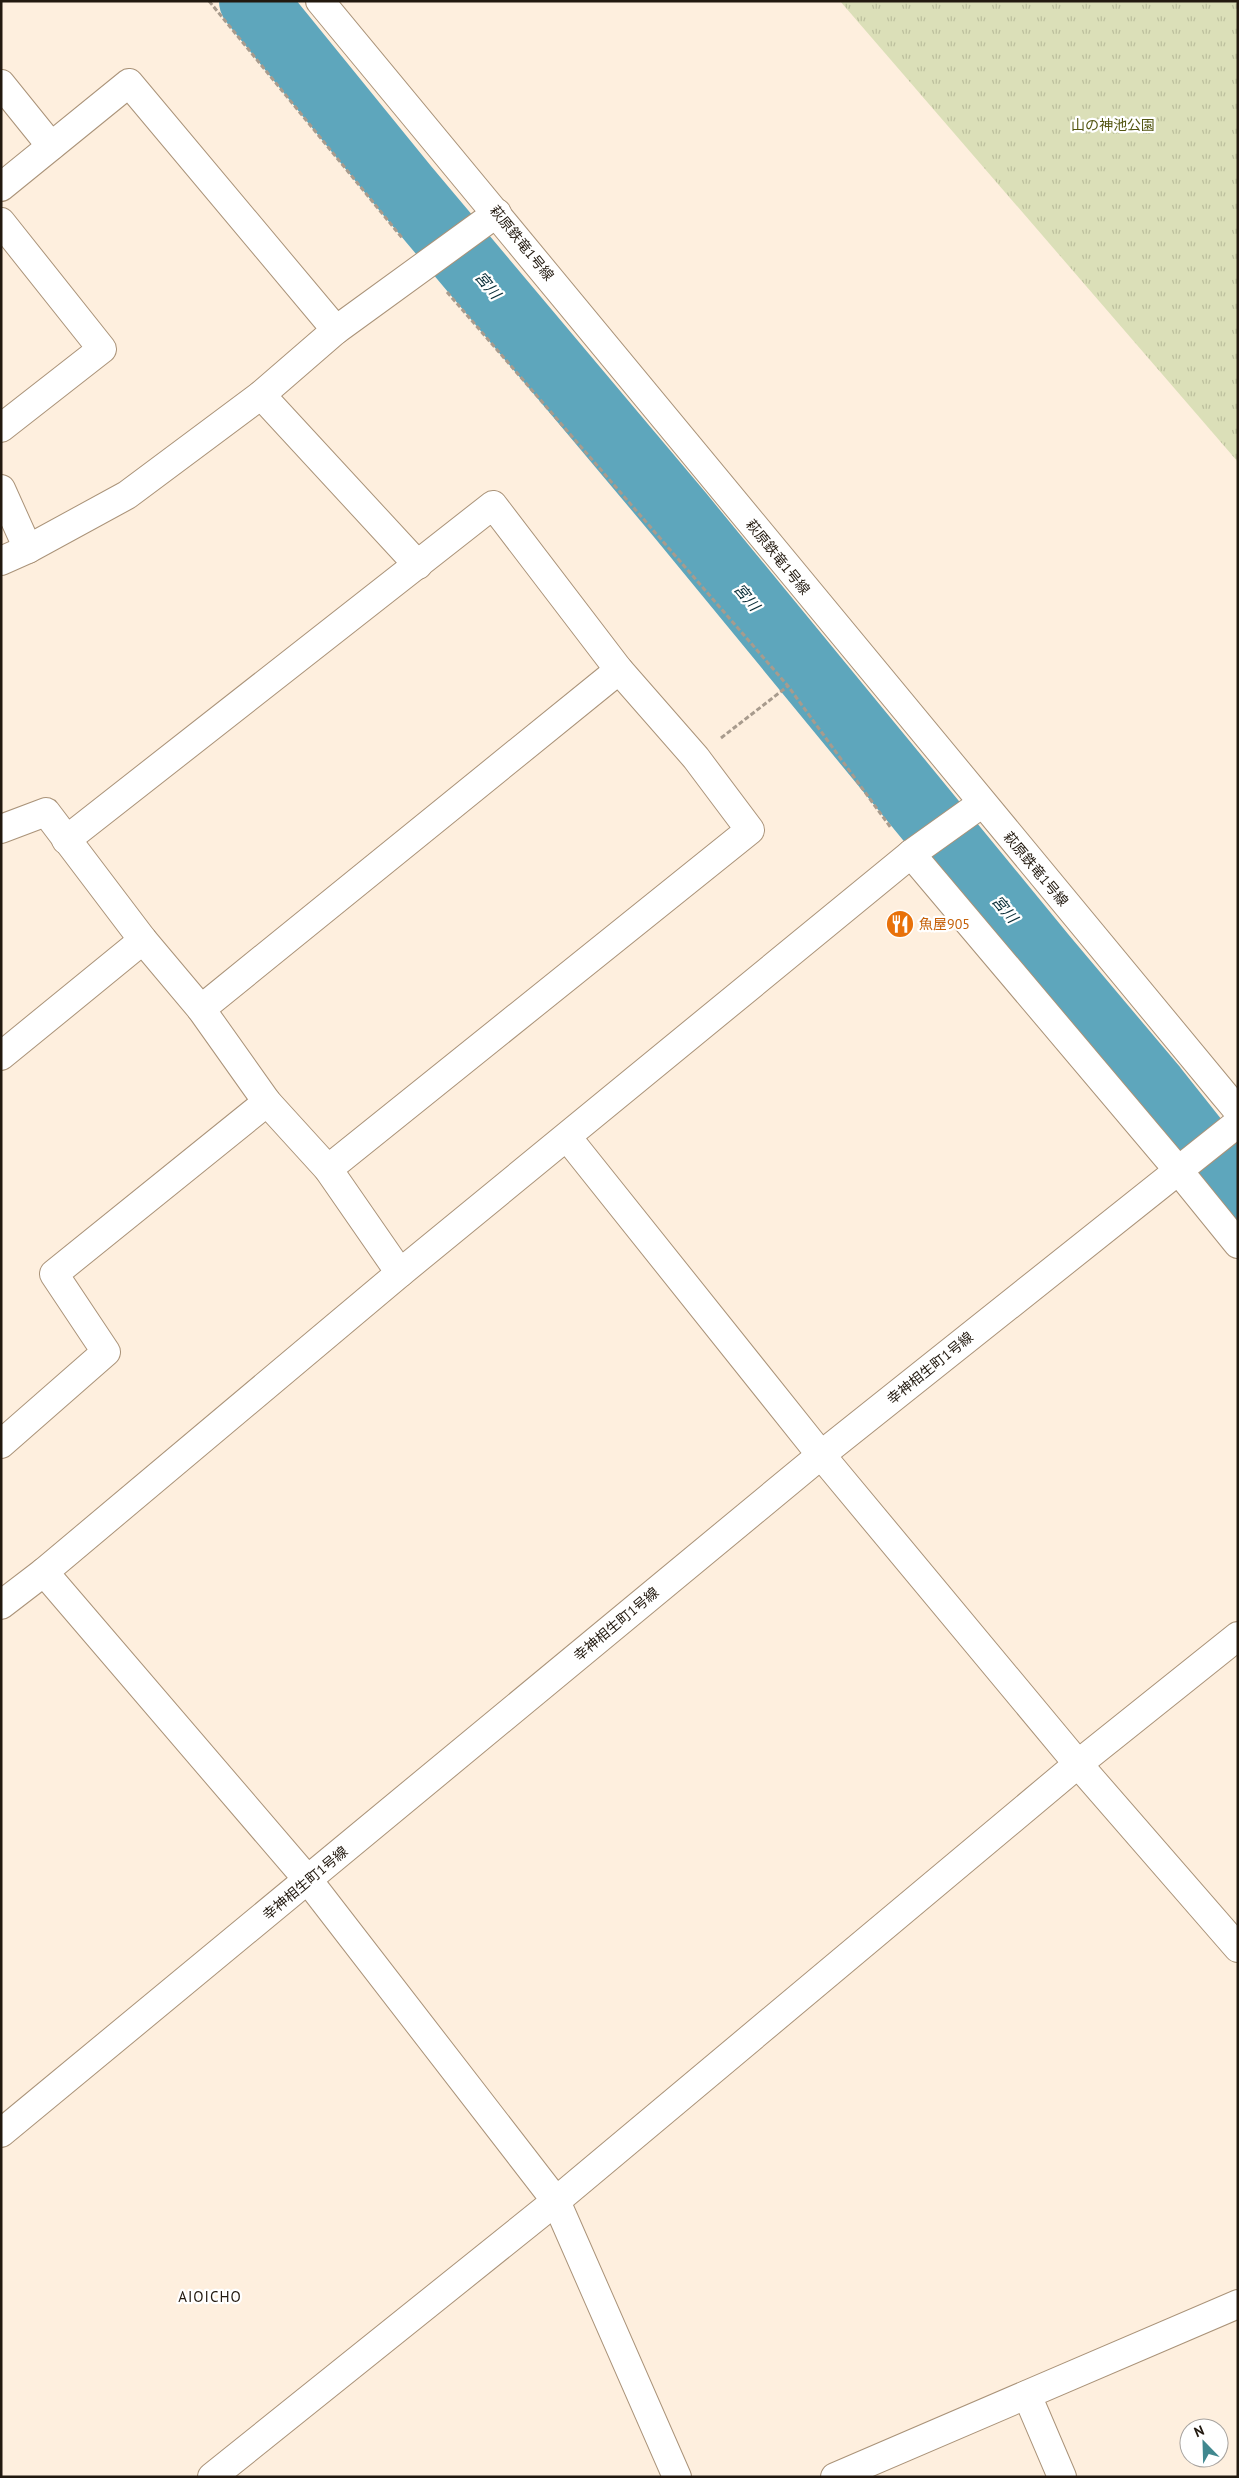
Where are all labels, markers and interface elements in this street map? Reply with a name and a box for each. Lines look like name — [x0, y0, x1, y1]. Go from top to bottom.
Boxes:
park label: 山の神池公園 — [1071, 116, 1155, 134]
street label: 萩原鉄竜1号線 — [486, 202, 558, 284]
water label: 宮川 — [471, 267, 506, 304]
street label: 萩原鉄竜1号線 — [742, 516, 814, 598]
water label: 宮川 — [730, 579, 765, 616]
street label: 萩原鉄竜1号線 — [1000, 828, 1072, 910]
water label: 宮川 — [988, 891, 1023, 928]
restaurant icon: 魚屋905 — [885, 909, 915, 939]
place label: 魚屋905 — [919, 915, 970, 933]
street label: 幸神相生町1号線 — [883, 1328, 977, 1408]
street label: 幸神相生町1号線 — [570, 1583, 662, 1665]
street label: 幸神相生町1号線 — [259, 1842, 351, 1924]
district label: AIOICHO — [178, 2287, 242, 2306]
north arrow — [1179, 2418, 1229, 2468]
text: N — [1191, 2421, 1207, 2441]

